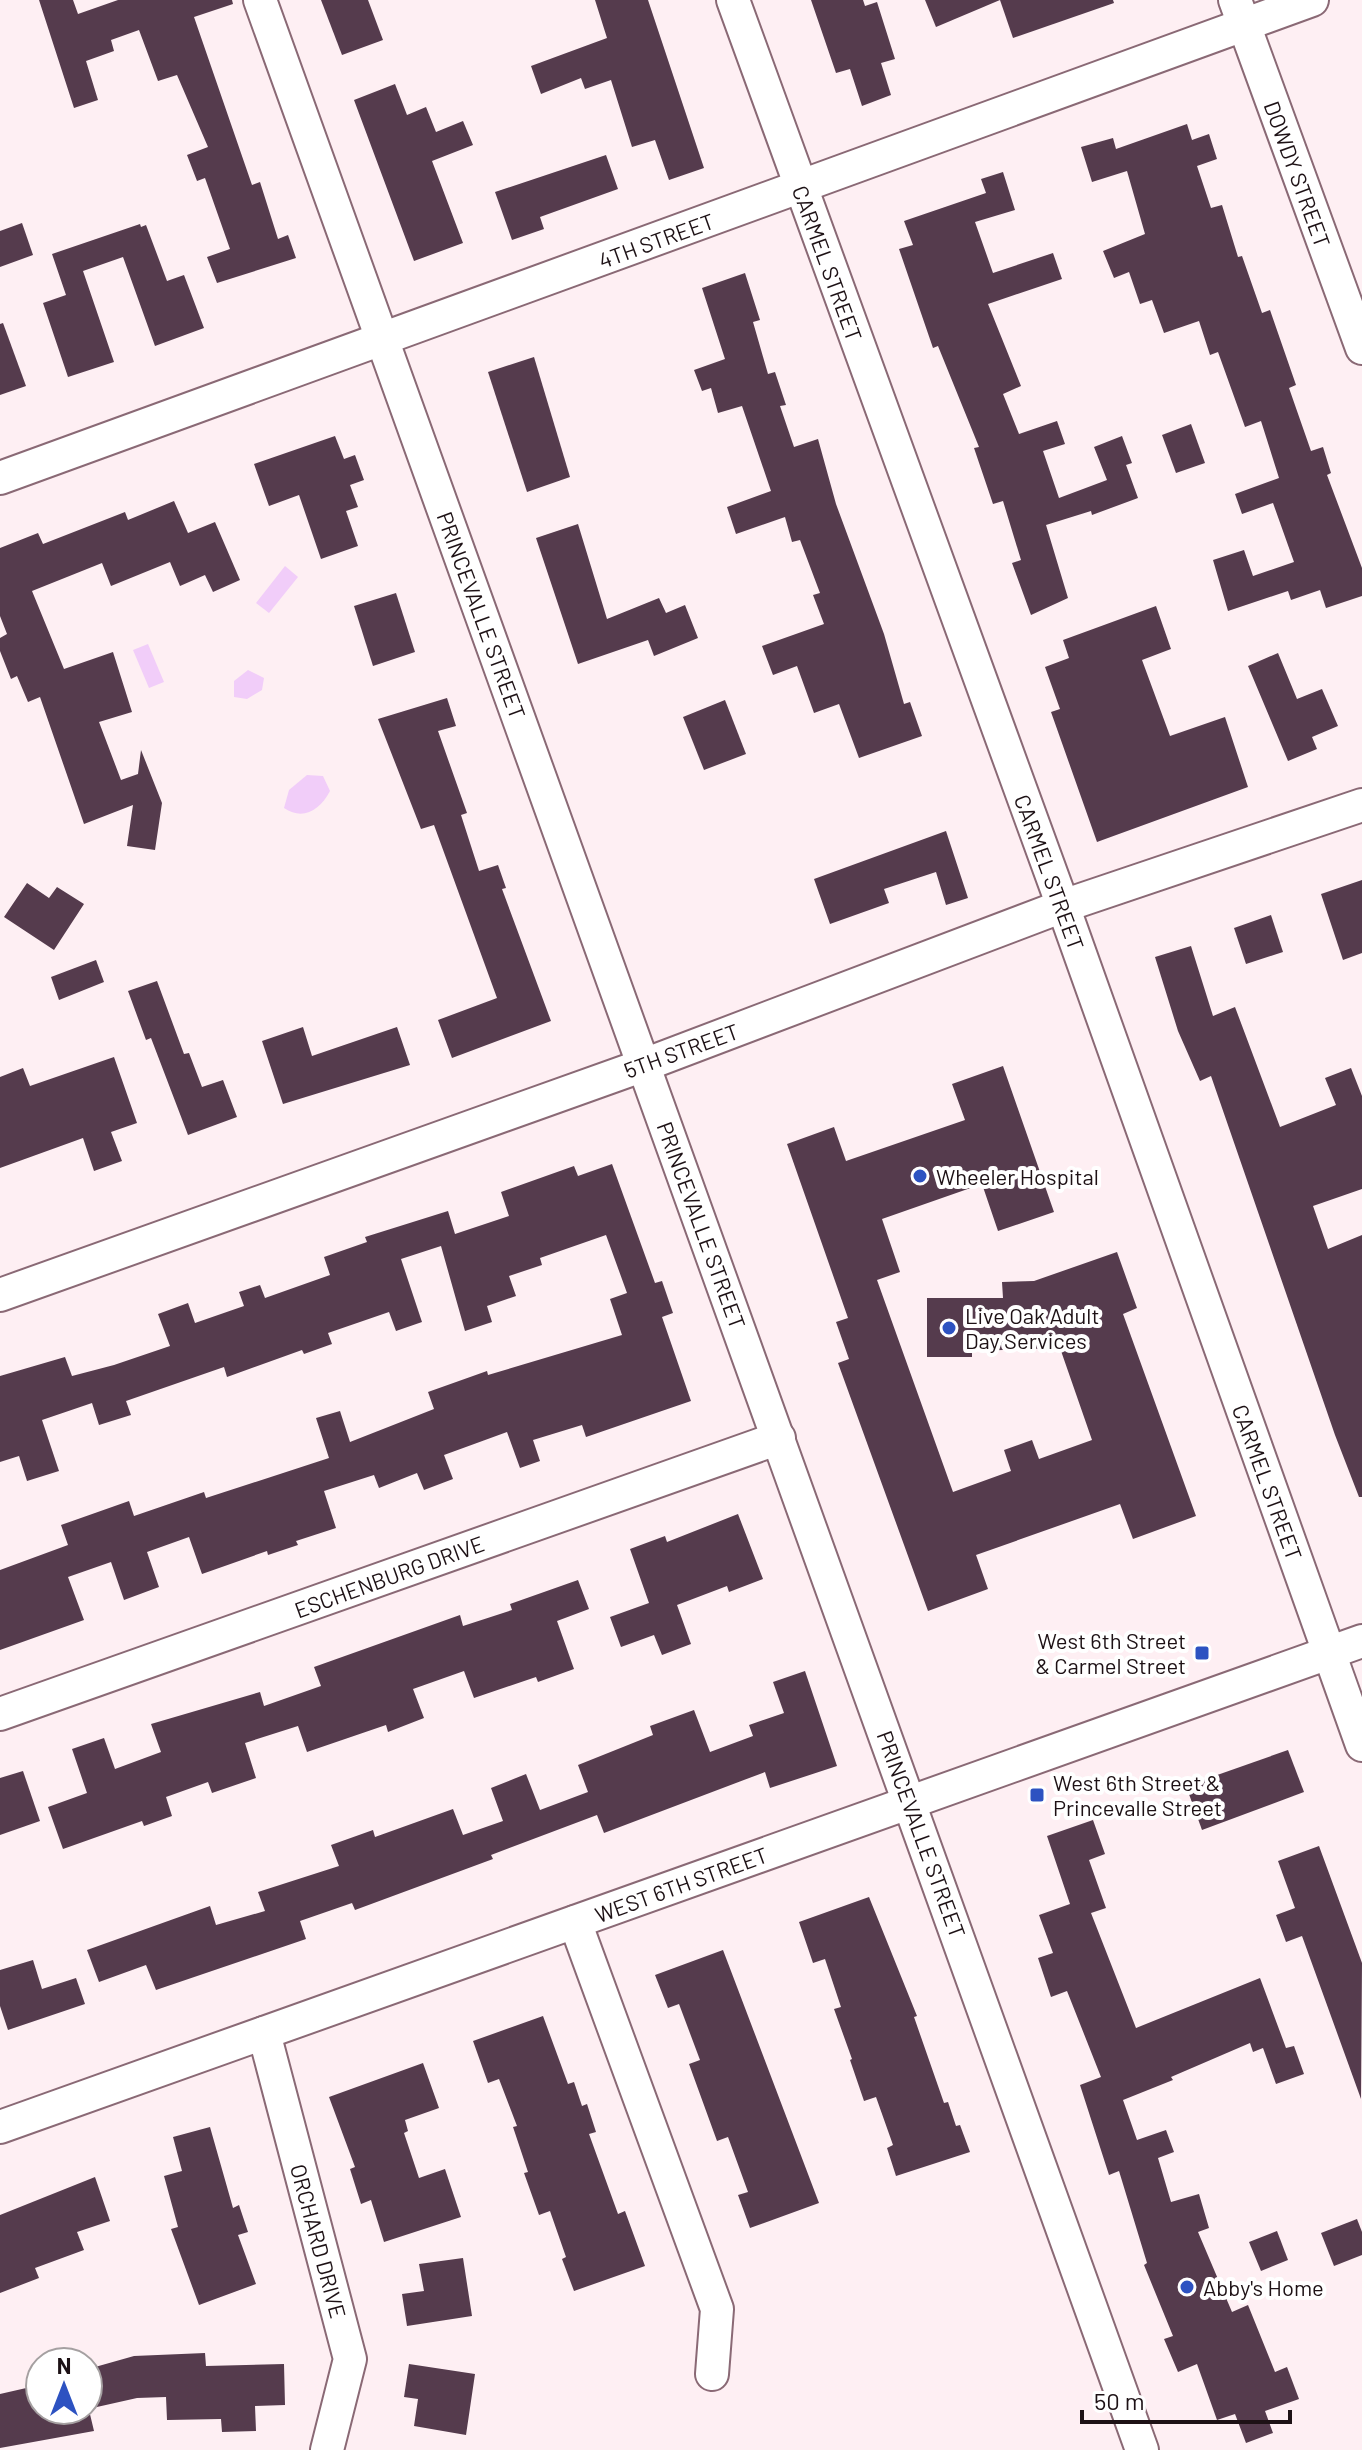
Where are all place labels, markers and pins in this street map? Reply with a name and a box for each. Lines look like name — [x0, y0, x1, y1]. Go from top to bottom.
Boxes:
place label: Wheeler Hospital — [936, 1163, 1099, 1189]
marker: Wheeler Hospital — [911, 1167, 929, 1185]
place label: Live Oak Adult Day Services — [965, 1302, 1099, 1353]
marker: Live Oak Adult Day Services — [940, 1319, 958, 1337]
place label: West 6th Street & Carmel Street — [1035, 1627, 1186, 1678]
marker: West 6th Street & Carmel Street — [1193, 1644, 1211, 1662]
place label: West 6th Street & Princevalle Street — [1053, 1769, 1222, 1820]
marker: West 6th Street & Princevalle Street — [1028, 1786, 1046, 1804]
place label: Abby's Home — [1203, 2274, 1324, 2300]
marker: Abby's Home — [1178, 2278, 1196, 2296]

